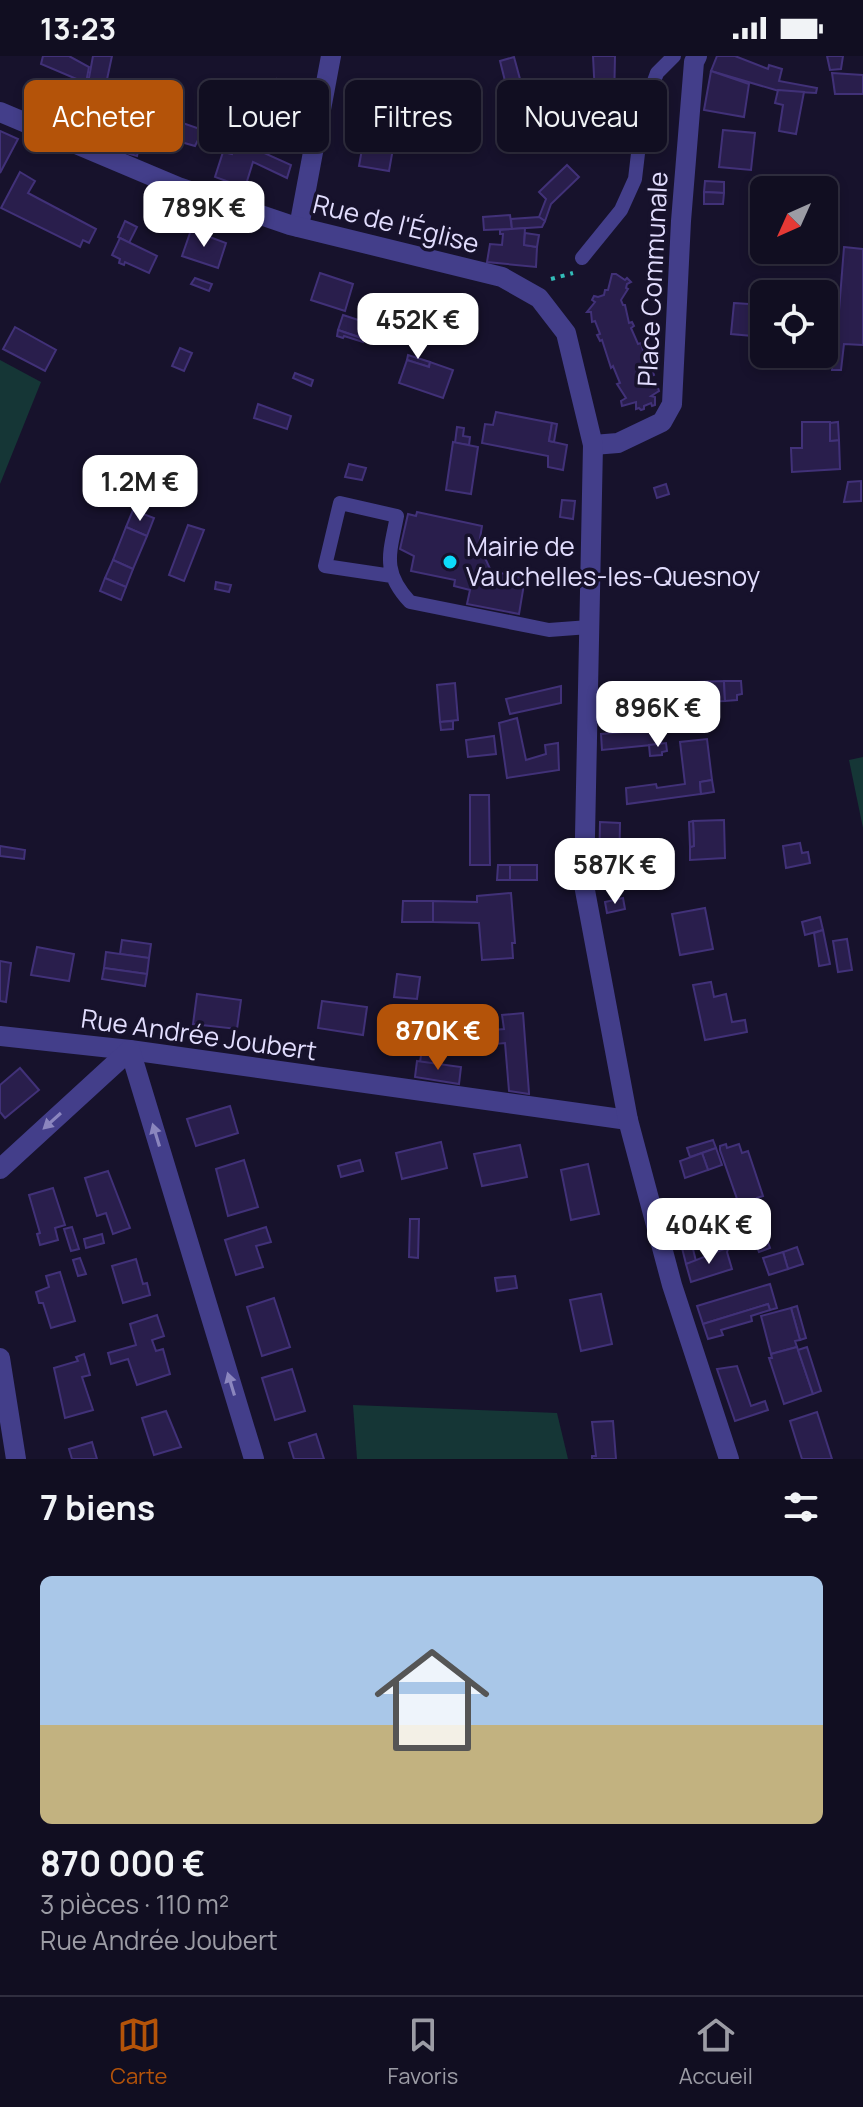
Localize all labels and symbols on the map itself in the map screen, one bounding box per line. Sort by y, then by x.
street label: Place Communale [628,171,676,387]
north arrow [750,176,838,264]
pin: 789K € [139,181,269,249]
street label: Rue de l'Église [309,185,483,261]
pin: 452K € [353,293,483,361]
pin: 1.2M € [75,455,205,523]
place label: Mairie de Vauchelles-les-Quesnoy [466,528,761,594]
marker: Mairie de Vauchelles-les-Quesnoy [441,553,459,571]
pin: 896K € [593,681,723,749]
pin: 587K € [550,838,680,906]
street label: Rue Andrée Joubert [79,1000,319,1068]
pin: 870K € [373,1004,503,1072]
one-way arrow [43,1112,62,1130]
one-way arrow [149,1123,162,1147]
pin: 404K € [644,1198,774,1266]
one-way arrow [224,1372,237,1396]

